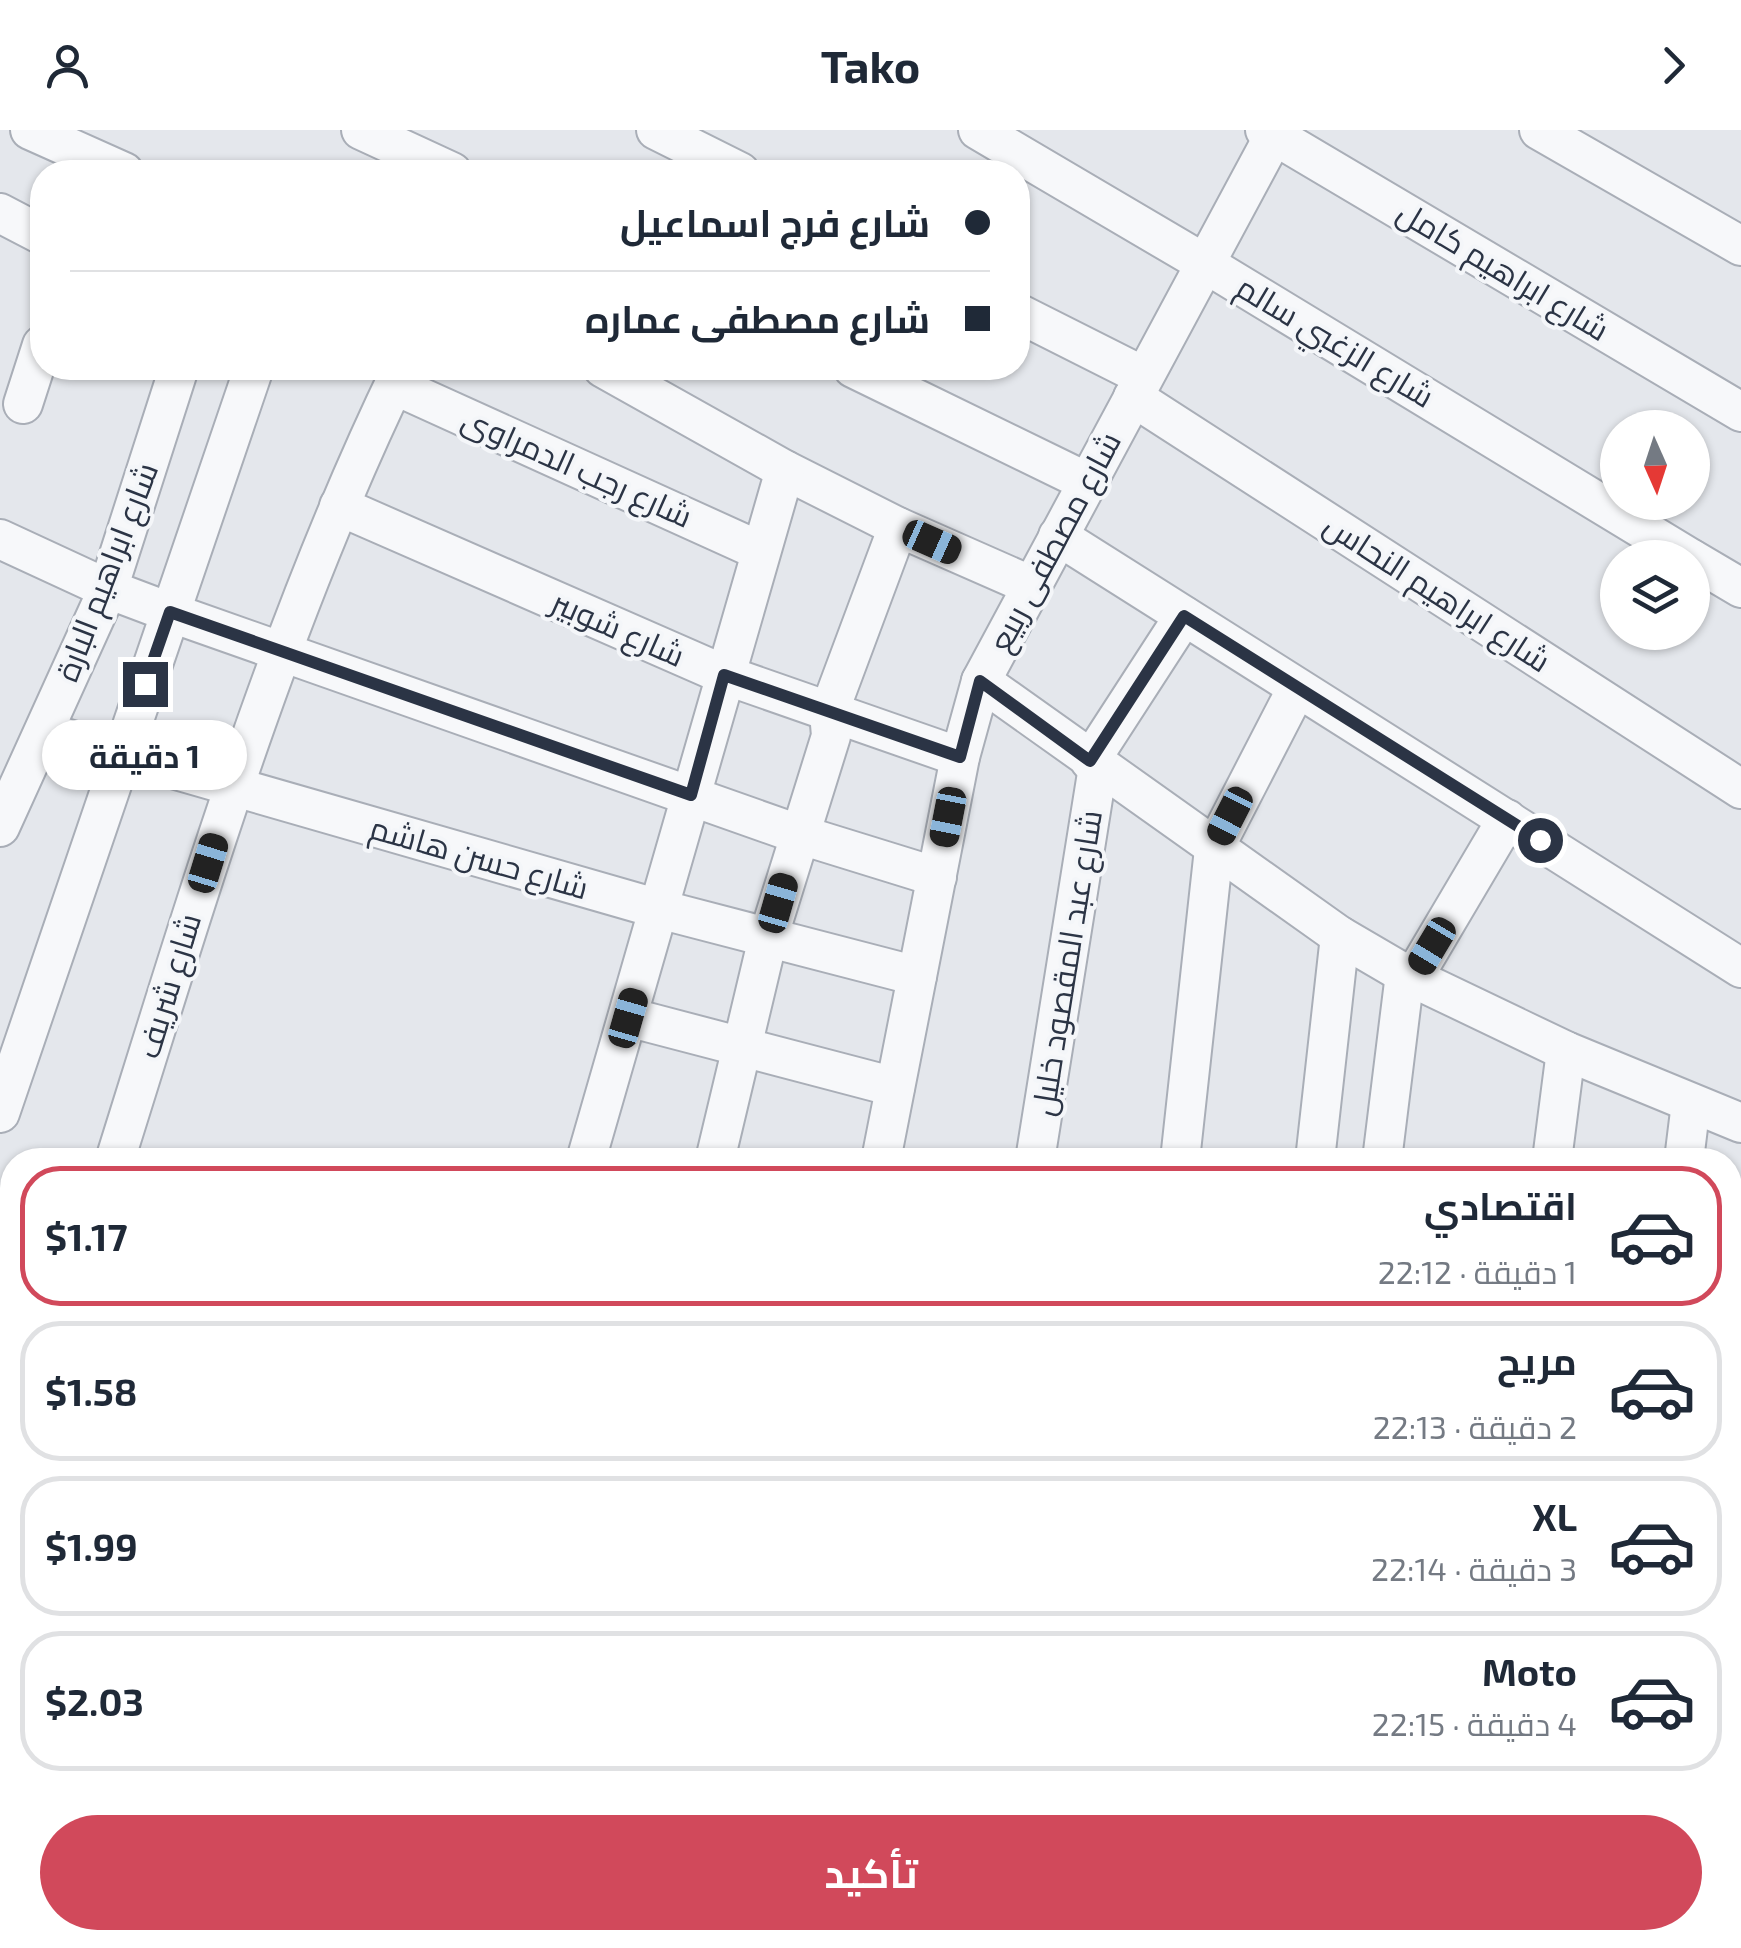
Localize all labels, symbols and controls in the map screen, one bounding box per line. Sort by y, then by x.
icon: person [40,38,95,93]
text: Tako [821,38,920,92]
icon: forward [1646,38,1701,93]
street label: شارع ابراهيم كامل [1389,191,1617,352]
text: شارع فرج اسماعيل [620,199,930,245]
street label: شارع الزغبي سالم [1226,266,1442,421]
text: شارع مصطفى عماره [585,295,930,341]
street label: شارع رجب الدمراوى [455,398,699,539]
north arrow [1600,410,1710,520]
map controls [1600,410,1710,650]
street label: شارع مصطفى ربيع [979,425,1132,660]
street label: شارع ابراهيم البارة [46,457,169,688]
street label: شارع ابراهيم النحاس [1315,504,1558,683]
car [898,516,966,568]
button: layers [1600,540,1710,650]
street label: شارع شوبير [543,580,691,678]
route end [123,662,168,707]
callout: 1 دقيقة [42,719,248,789]
text: 1 دقيقة [89,736,200,774]
car [1203,782,1257,850]
car [928,785,968,849]
street label: شارع حسن هاشم [364,807,593,910]
street label: شارع عبد المقصود خليل [1022,807,1113,1119]
route start [1518,818,1563,863]
car [185,830,231,896]
car [755,870,801,936]
street label: شارع شريف [127,908,212,1064]
car [1404,913,1460,979]
car [605,985,651,1051]
text: اقتصادي [1424,1182,1577,1228]
icon: car [1607,1191,1697,1281]
text: $1.17 [45,1213,128,1259]
text: 1 دقيقة · 22:12 [1378,1252,1577,1290]
text: مريح [1497,1337,1577,1383]
icon: car [1607,1346,1697,1436]
text: $1.58 [45,1368,137,1414]
text: 2 دقيقة · 22:13 [1373,1407,1577,1445]
text: XL [1532,1493,1577,1539]
icon: car [1607,1501,1697,1591]
text: $1.99 [45,1523,138,1569]
text: 3 دقيقة · 22:14 [1371,1549,1577,1587]
text: Moto [1482,1648,1577,1694]
icon: car [1607,1656,1697,1746]
text: $2.03 [45,1678,144,1724]
text: 4 دقيقة · 22:15 [1372,1704,1577,1742]
button: تأكيد [40,1815,1702,1930]

